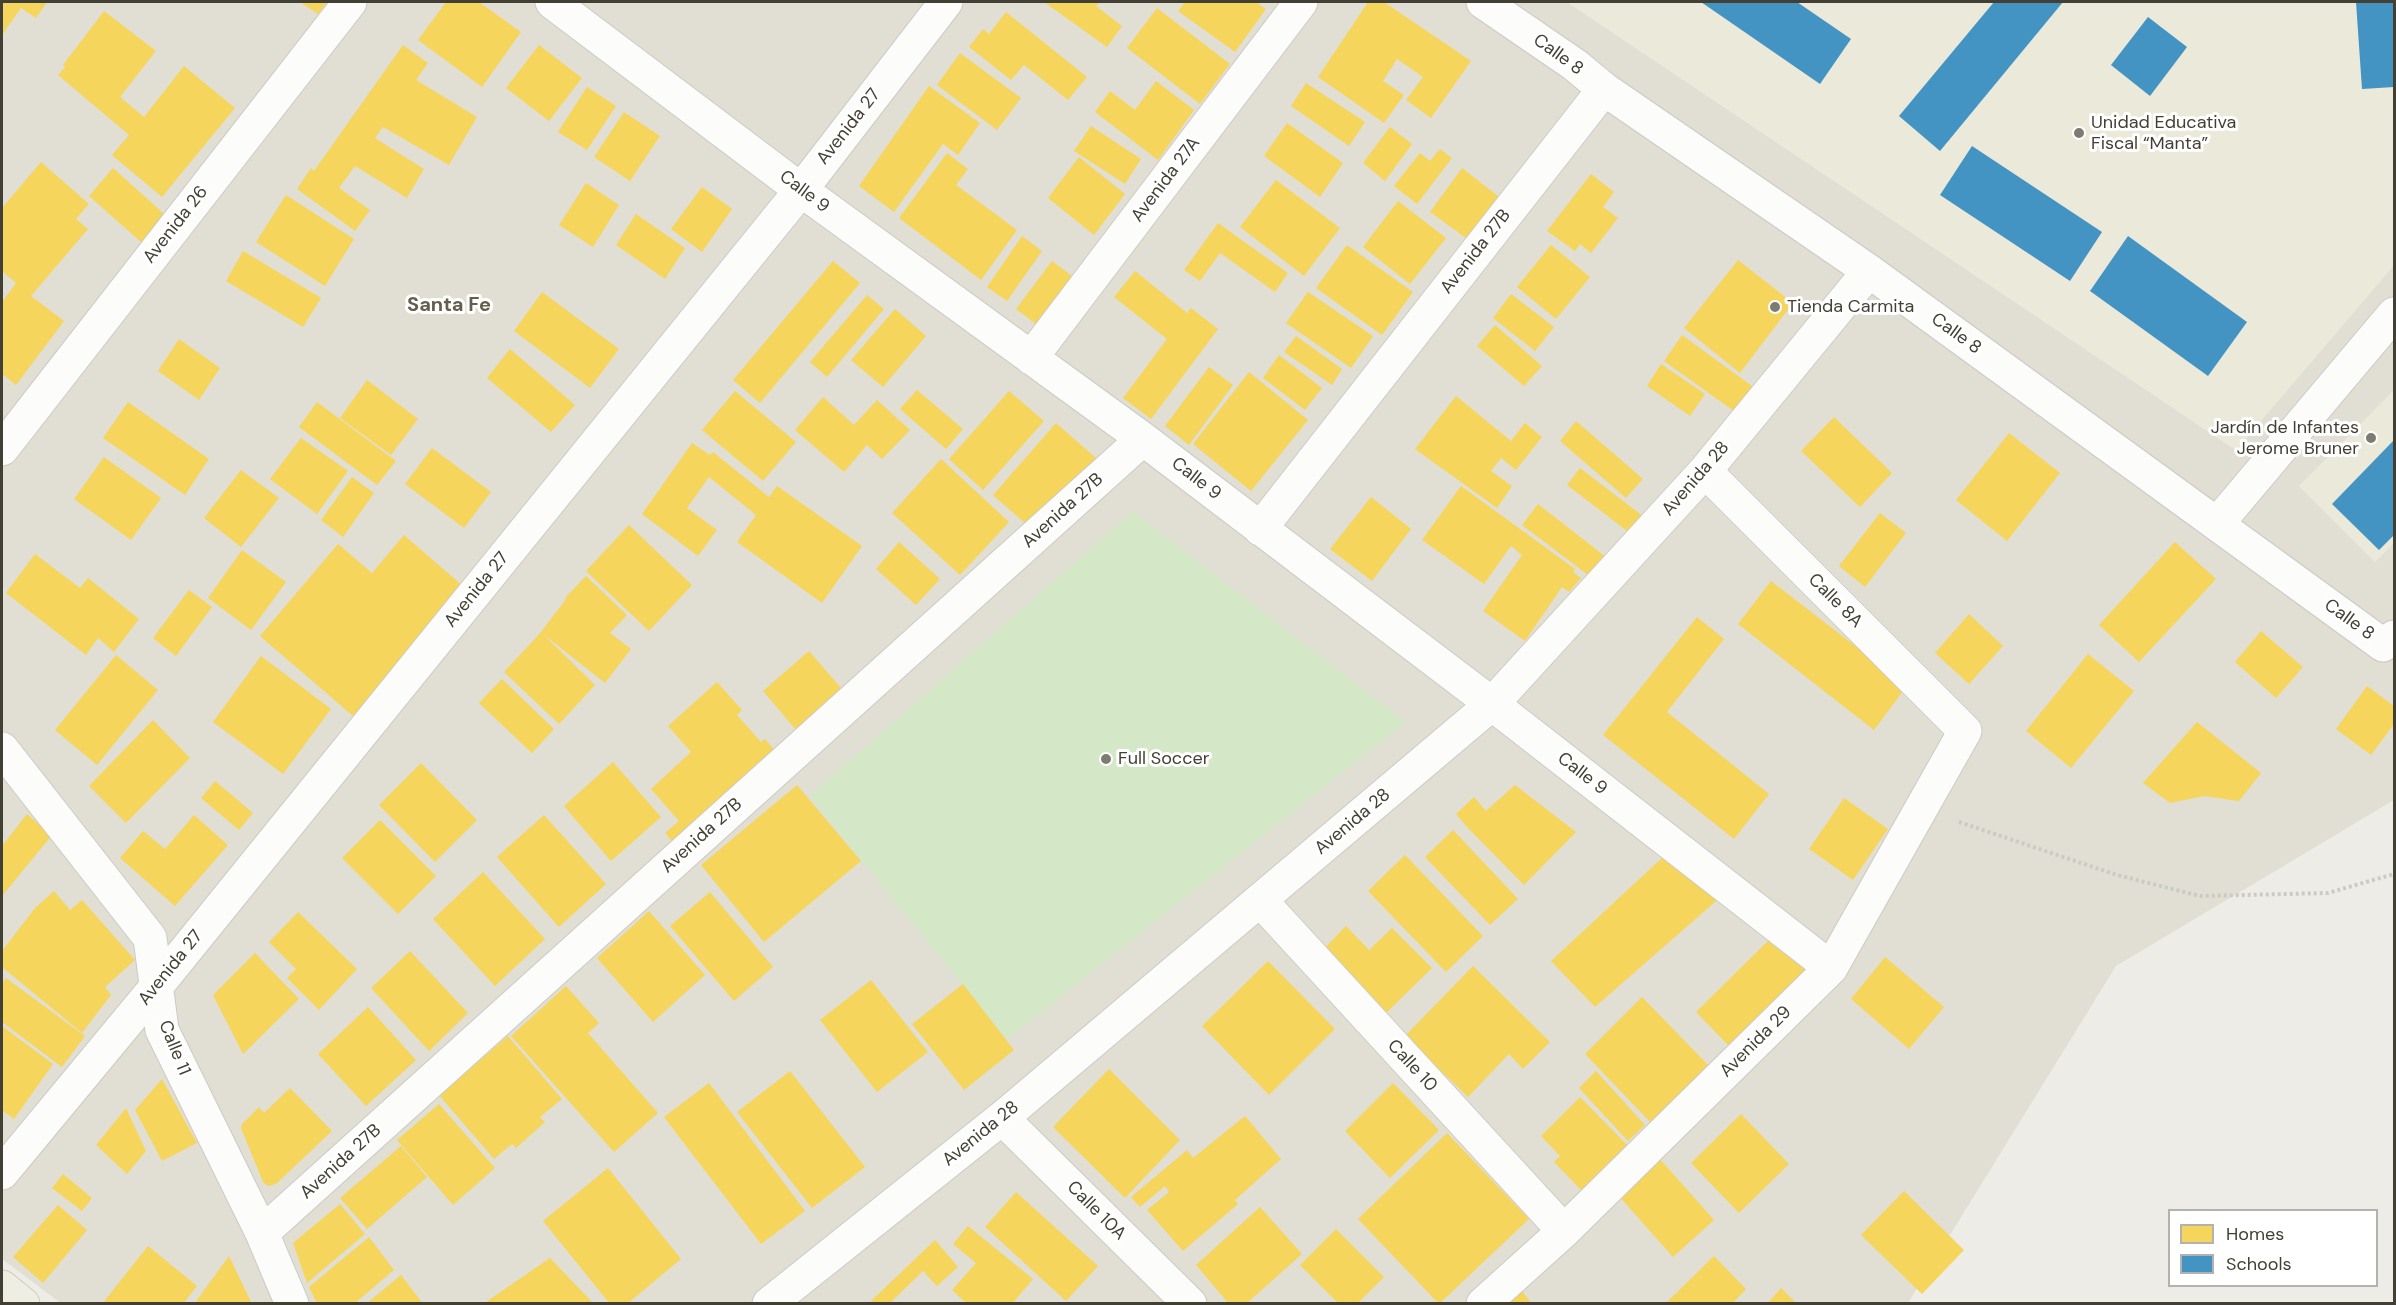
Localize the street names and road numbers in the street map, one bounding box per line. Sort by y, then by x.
street label: Calle 8 [1529,30,1587,80]
street label: Avenida 27 [813,85,885,169]
street label: Avenida 27A [1127,133,1205,227]
street label: Calle 9 [775,166,833,218]
street label: Avenida 26 [139,182,213,268]
street label: Avenida 27B [1436,205,1516,299]
street label: Calle 8 [1927,309,1985,359]
street label: Avenida 28 [1658,437,1734,521]
street label: Calle 9 [1167,453,1225,505]
street label: Avenida 27B [1018,469,1108,553]
street label: Avenida 27 [440,548,514,632]
street label: Calle 8A [1803,569,1867,633]
street label: Calle 8 [2320,595,2378,645]
street label: Calle 9 [1553,748,1611,800]
street label: Avenida 28 [1311,784,1395,860]
street label: Avenida 27B [657,794,747,878]
street label: Avenida 27 [134,926,208,1010]
street label: Avenida 29 [1716,1002,1796,1082]
street label: Calle 11 [153,1018,195,1078]
street label: Calle 10 [1382,1035,1442,1097]
street label: Avenida 28 [939,1097,1023,1171]
street label: Avenida 27B [296,1120,386,1204]
street label: Calle 10A [1062,1177,1130,1245]

